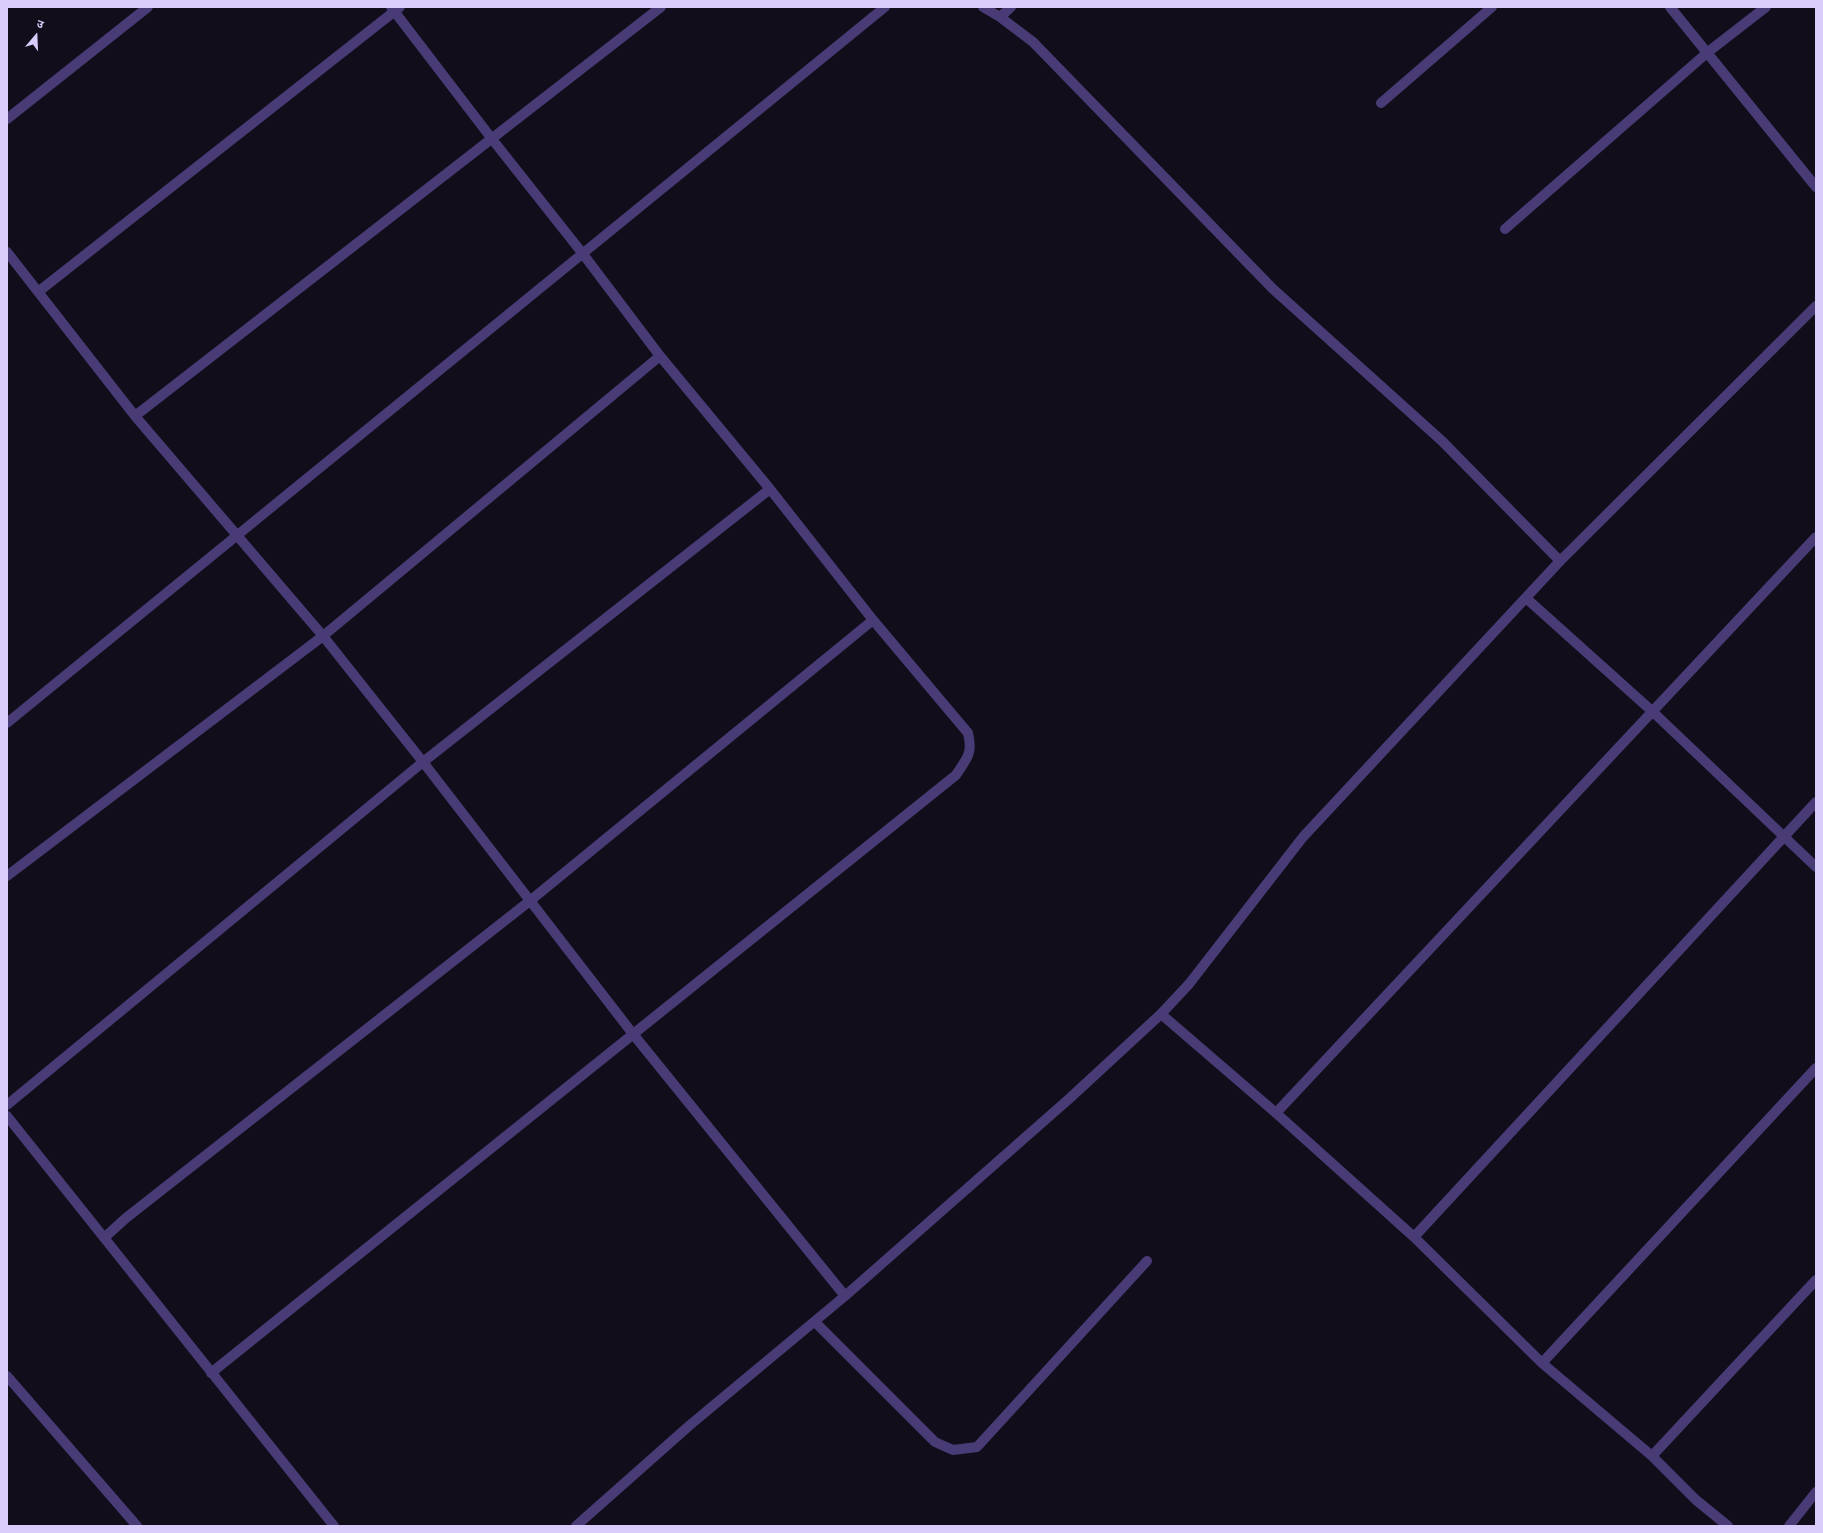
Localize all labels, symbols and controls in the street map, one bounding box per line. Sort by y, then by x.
north arrow [16,16,56,56]
text: उ [35,17,45,31]

